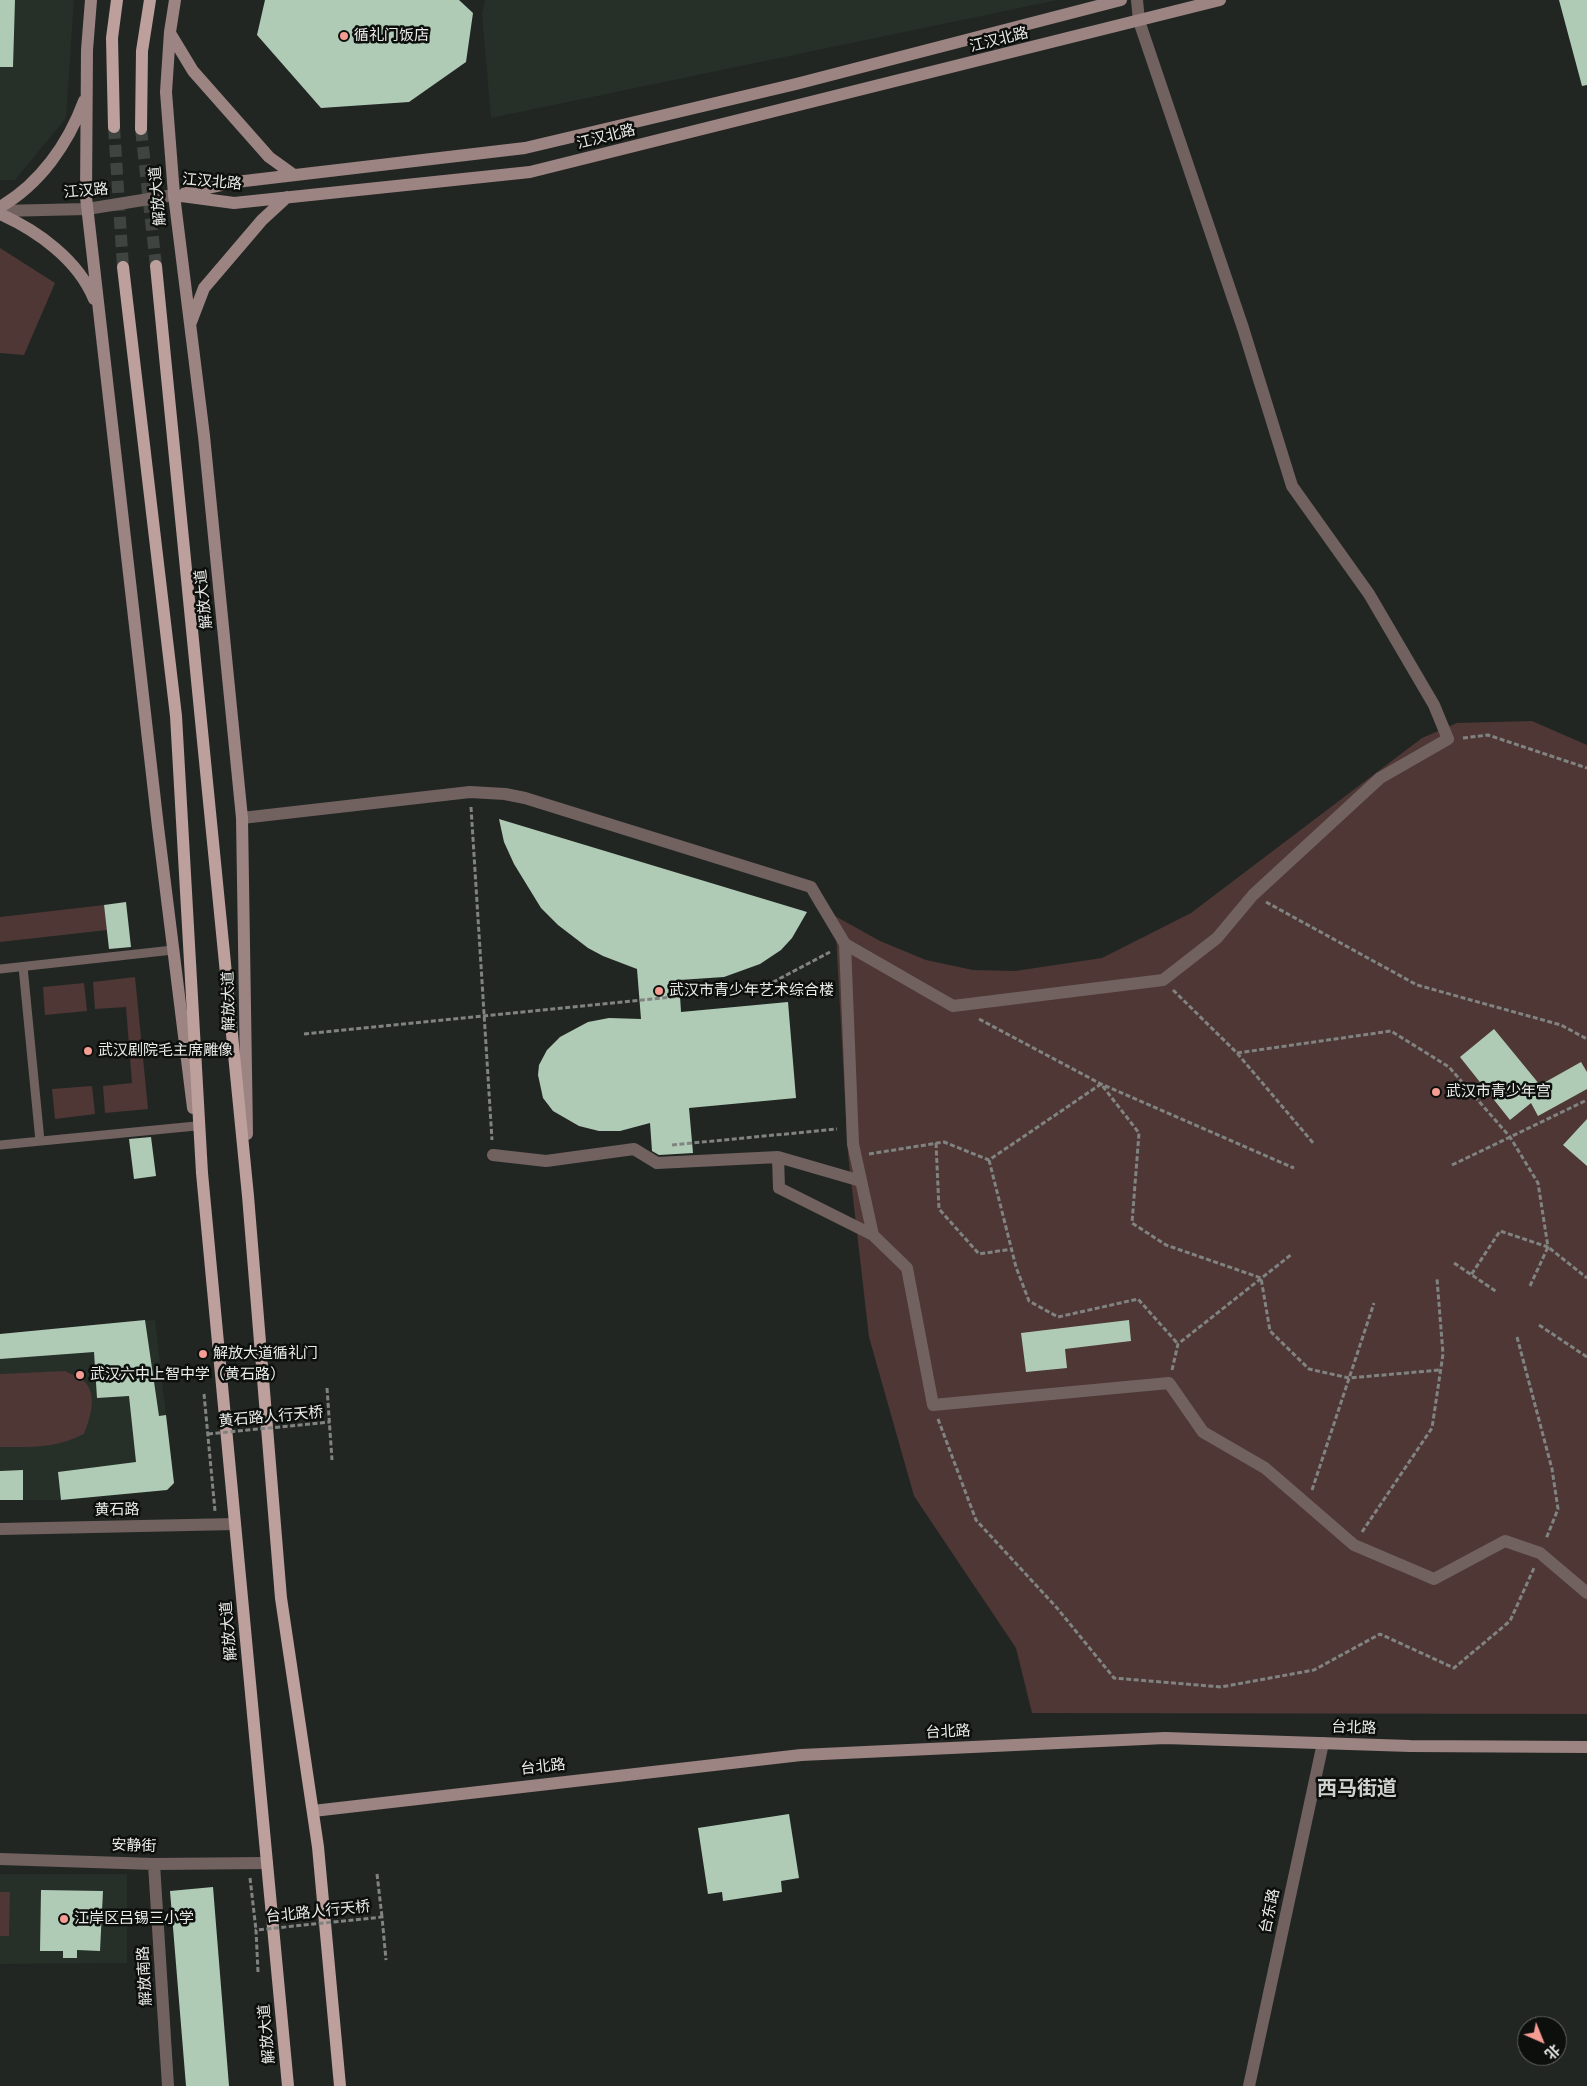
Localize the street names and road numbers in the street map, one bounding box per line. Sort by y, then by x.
street label: 江汉北路 [968,24,1030,56]
street label: 江汉北路 [575,121,637,153]
street label: 解放大道 [146,165,170,227]
street label: 江汉北路 [181,170,243,194]
street label: 江汉路 [63,180,109,202]
street label: 解放大道 [192,568,216,630]
street label: 解放大道 [219,971,239,1031]
street label: 黄石路人行天桥 [218,1403,324,1431]
street label: 黄石路 [94,1501,140,1519]
street label: 解放大道 [217,1600,241,1662]
street label: 台北路 [1331,1718,1377,1738]
street label: 台北路 [925,1722,971,1742]
street label: 台北路 [520,1756,566,1778]
street label: 安静街 [111,1836,157,1856]
street label: 台东路 [1257,1887,1283,1935]
street label: 台北路人行天桥 [265,1898,371,1926]
street label: 解放南路 [134,1946,156,2006]
street label: 解放大道 [255,2003,279,2065]

